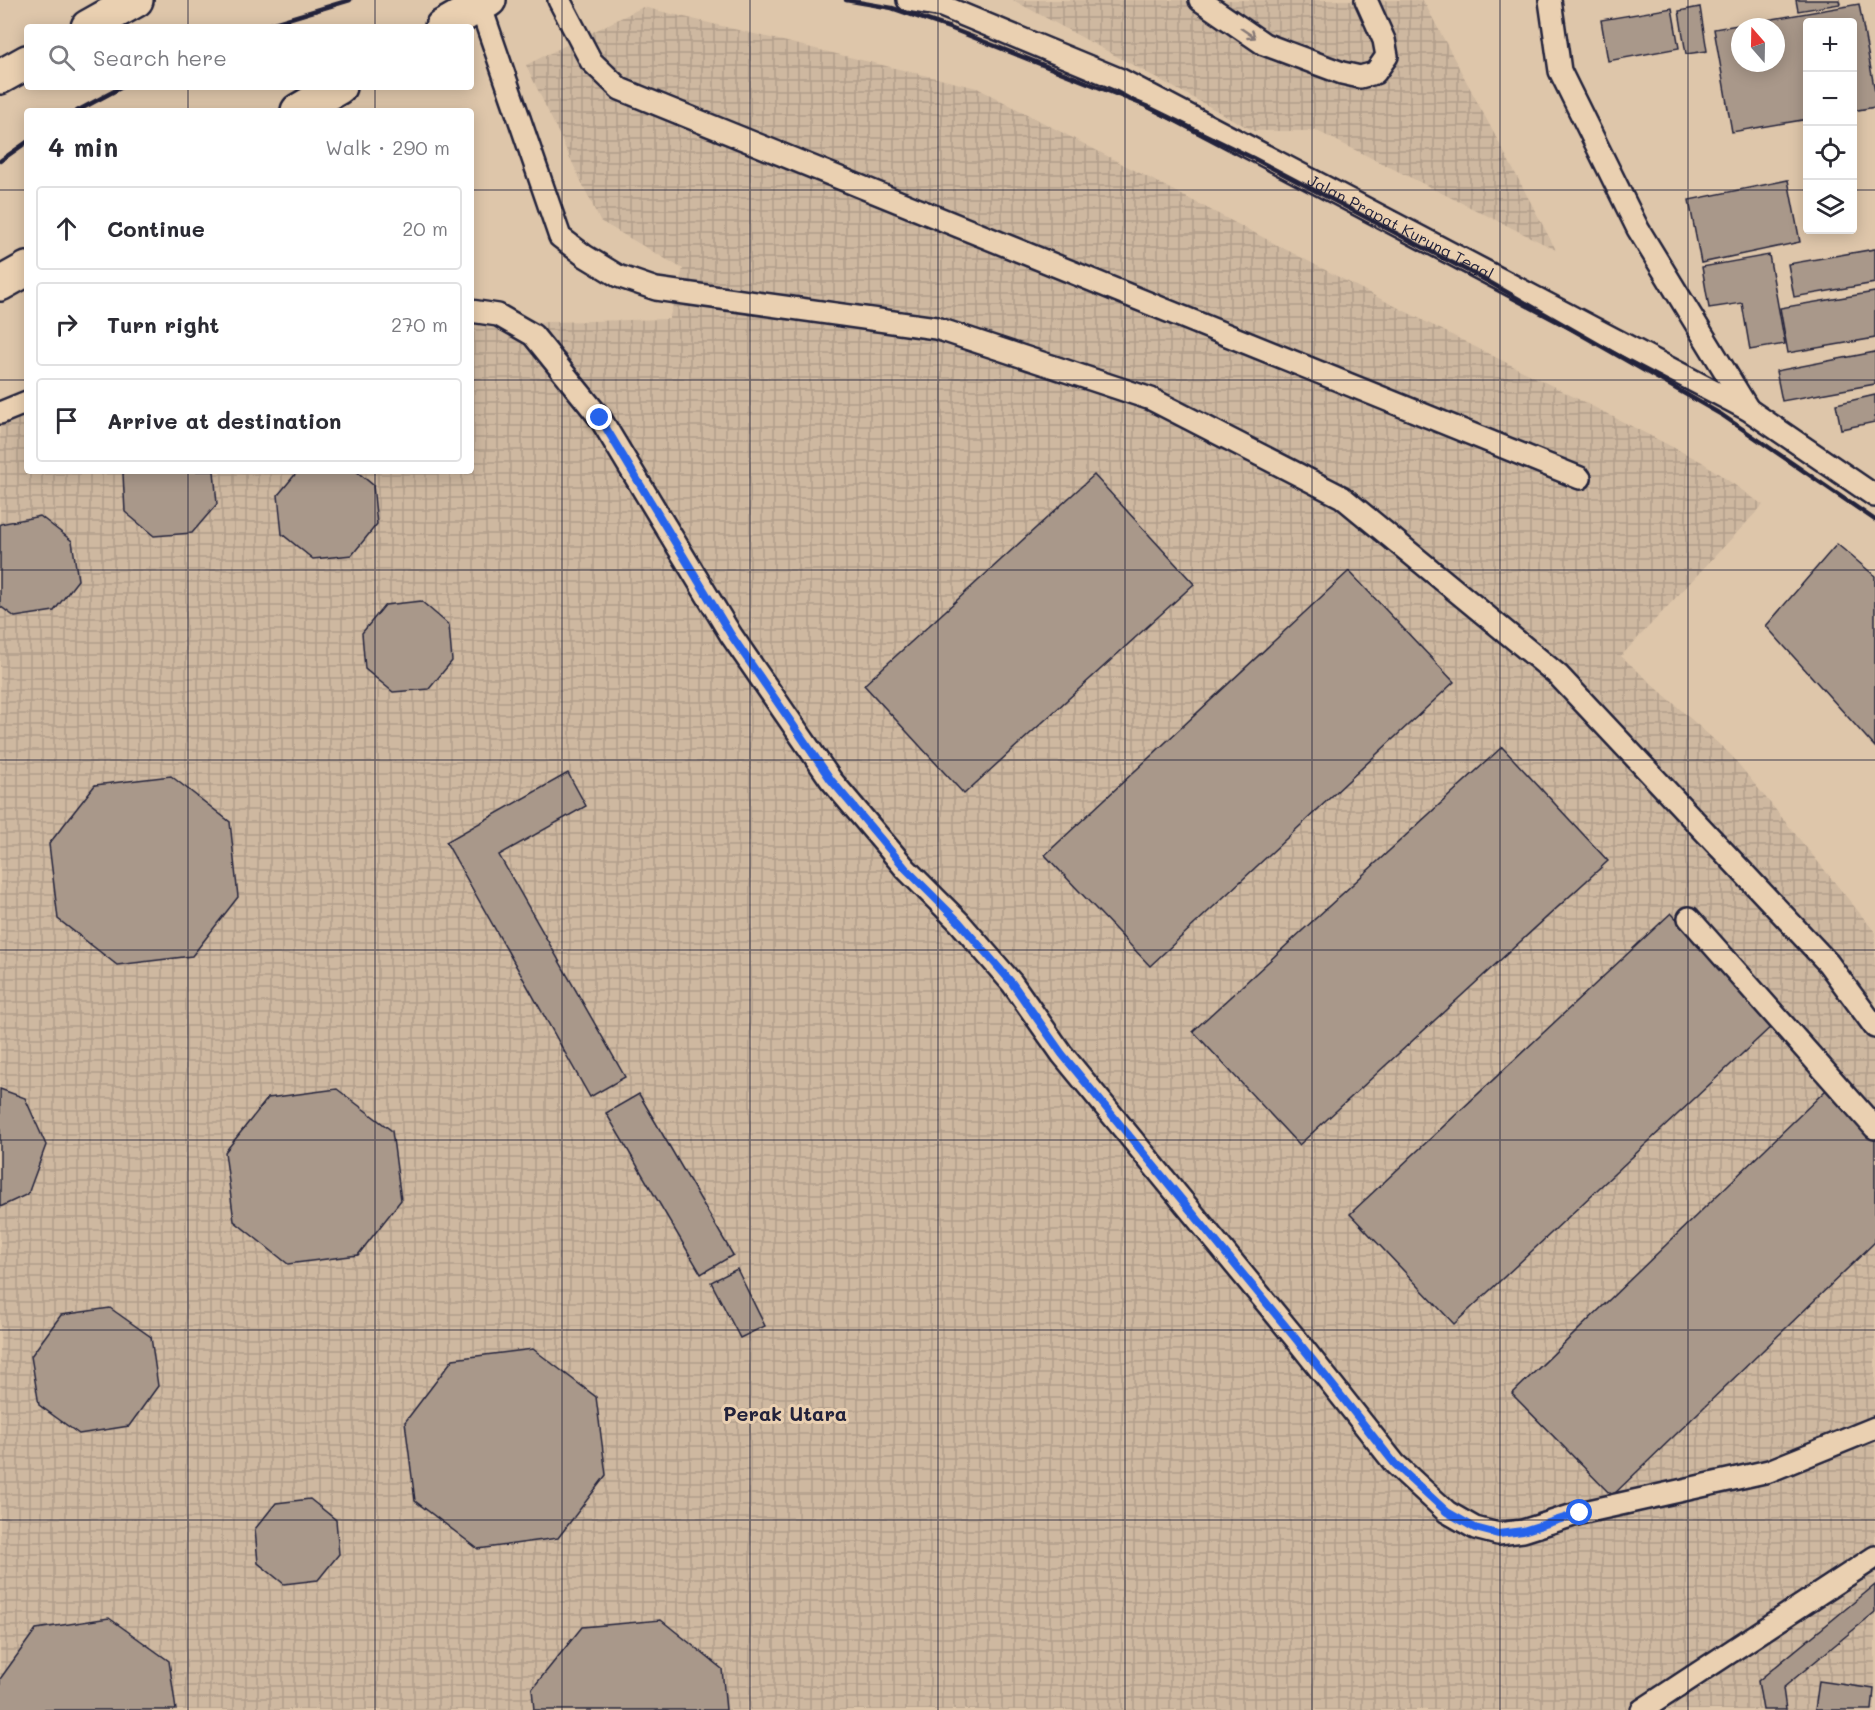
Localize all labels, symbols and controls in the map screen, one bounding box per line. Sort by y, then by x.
north arrow [1731,18,1785,72]
map controls [1803,18,1857,234]
button: + [1803,18,1857,72]
search box [24,24,474,90]
one-way arrow [1239,27,1256,39]
icon: search [45,41,78,74]
text: Search here [93,43,227,72]
button: − [1803,72,1857,126]
button: locate [1803,126,1857,180]
text: 4 min [48,130,118,164]
text: Walk · 290 m [325,134,450,160]
street label: Jalan Prapat Kurung Tegal [1304,169,1497,284]
button: layers [1803,180,1857,234]
icon: ahead [50,212,83,245]
text: Continue [107,214,205,243]
text: 20 m [402,215,448,241]
icon: right [50,308,83,341]
text: Turn right [107,310,219,339]
text: 270 m [391,311,448,337]
icon: arrive [50,404,83,437]
route end [586,404,612,430]
text: Arrive at destination [107,406,342,435]
district label: Perak Utara [723,1400,847,1426]
route start [1566,1499,1592,1525]

